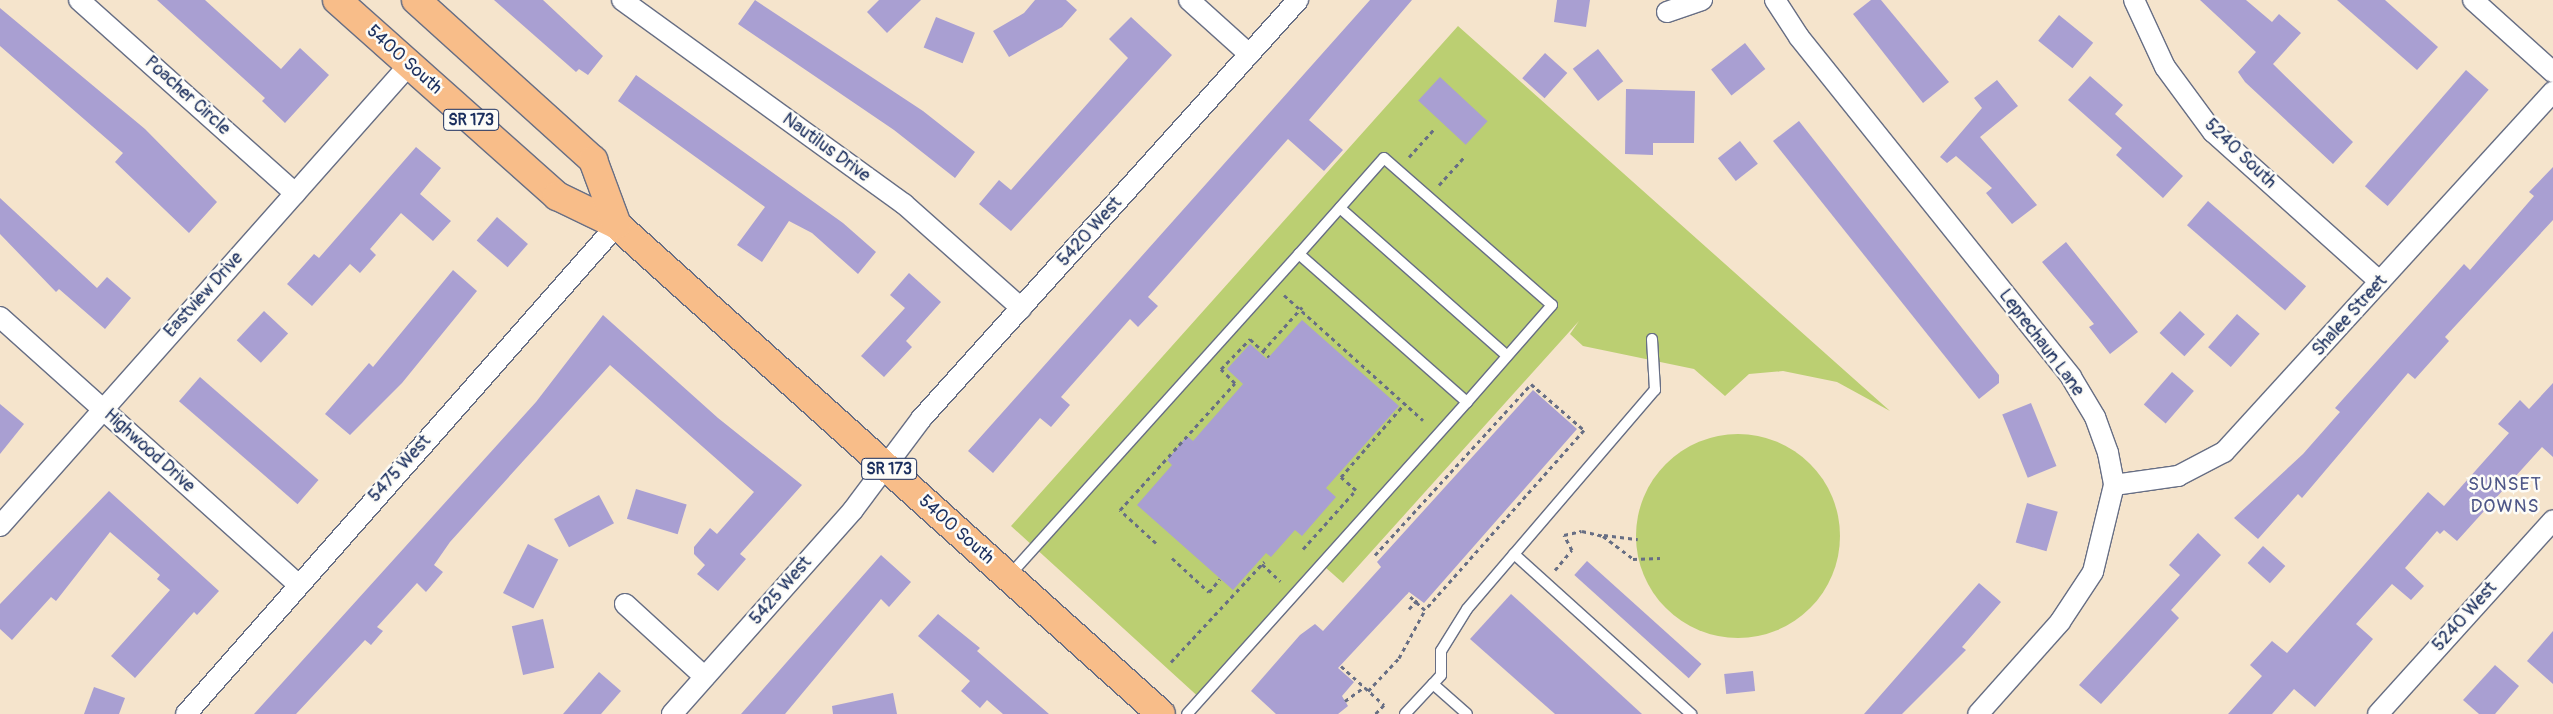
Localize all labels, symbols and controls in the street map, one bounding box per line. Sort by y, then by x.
street label: 5400 South [362,21,446,99]
street label: Poacher Circle [140,52,234,140]
road number: SR 173 [442,106,500,134]
street label: Nautilus Drive [778,109,874,187]
street label: 5240 South [2200,114,2280,194]
street label: 5420 West [1053,193,1127,271]
street label: Eastview Drive [160,248,248,342]
street label: Shalee Street [2308,271,2392,361]
street label: Leprechaun Lane [1994,285,2088,401]
street label: Highwood Drive [99,405,199,497]
street label: 5475 West [364,431,436,507]
road number: SR 173 [860,456,918,482]
district label: SUNSET DOWNS [2467,474,2543,518]
street label: 5400 South [914,491,998,569]
street label: 5425 West [745,552,817,630]
street label: 5240 West [2428,578,2502,656]

